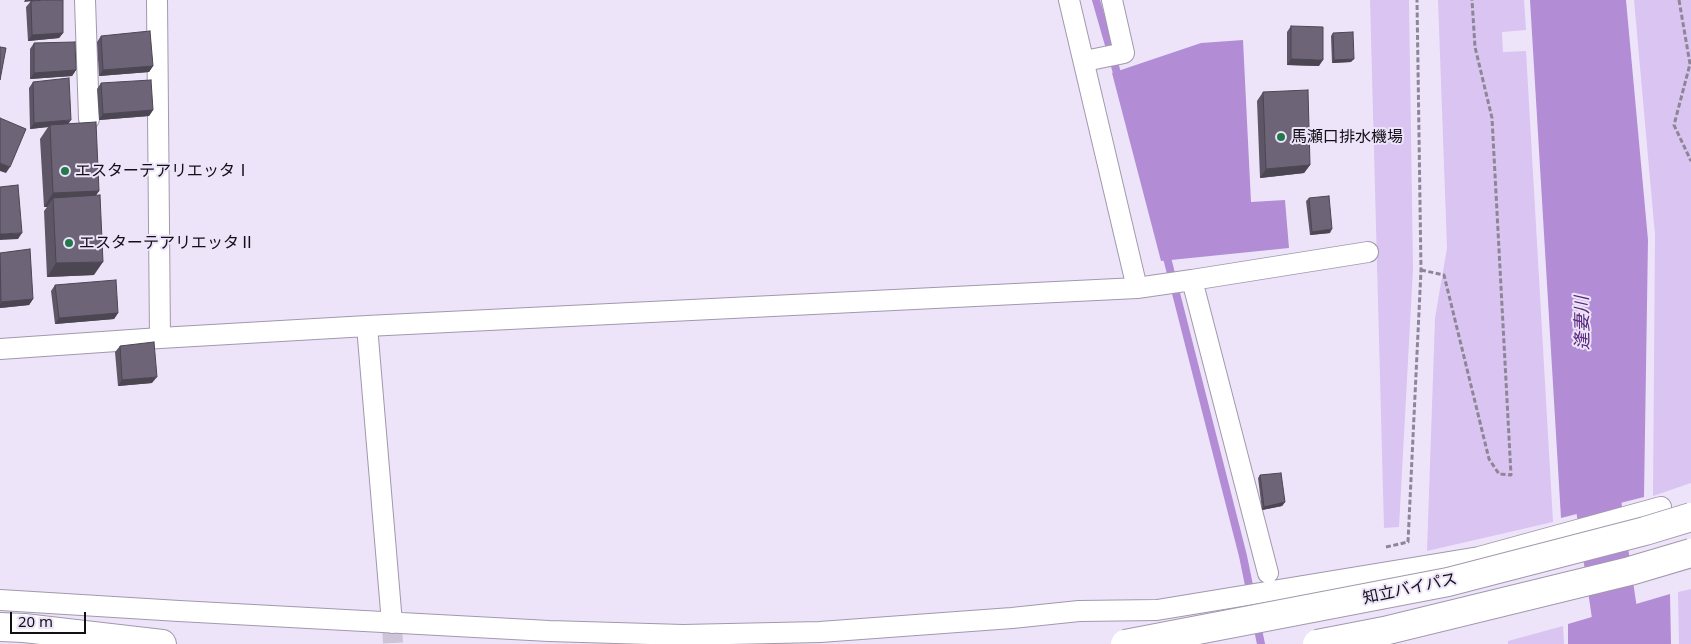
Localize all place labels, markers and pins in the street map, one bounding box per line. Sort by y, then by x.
place label: 馬瀬口排水機場 [1291,127,1403,147]
marker: 馬瀬口排水機場 [1275,131,1287,143]
place label: エスターテアリエッタⅠ [75,161,251,181]
marker: エスターテアリエッタⅠ [59,165,71,177]
place label: エスターテアリエッタⅡ [79,233,255,253]
marker: エスターテアリエッタⅡ [63,237,75,249]

